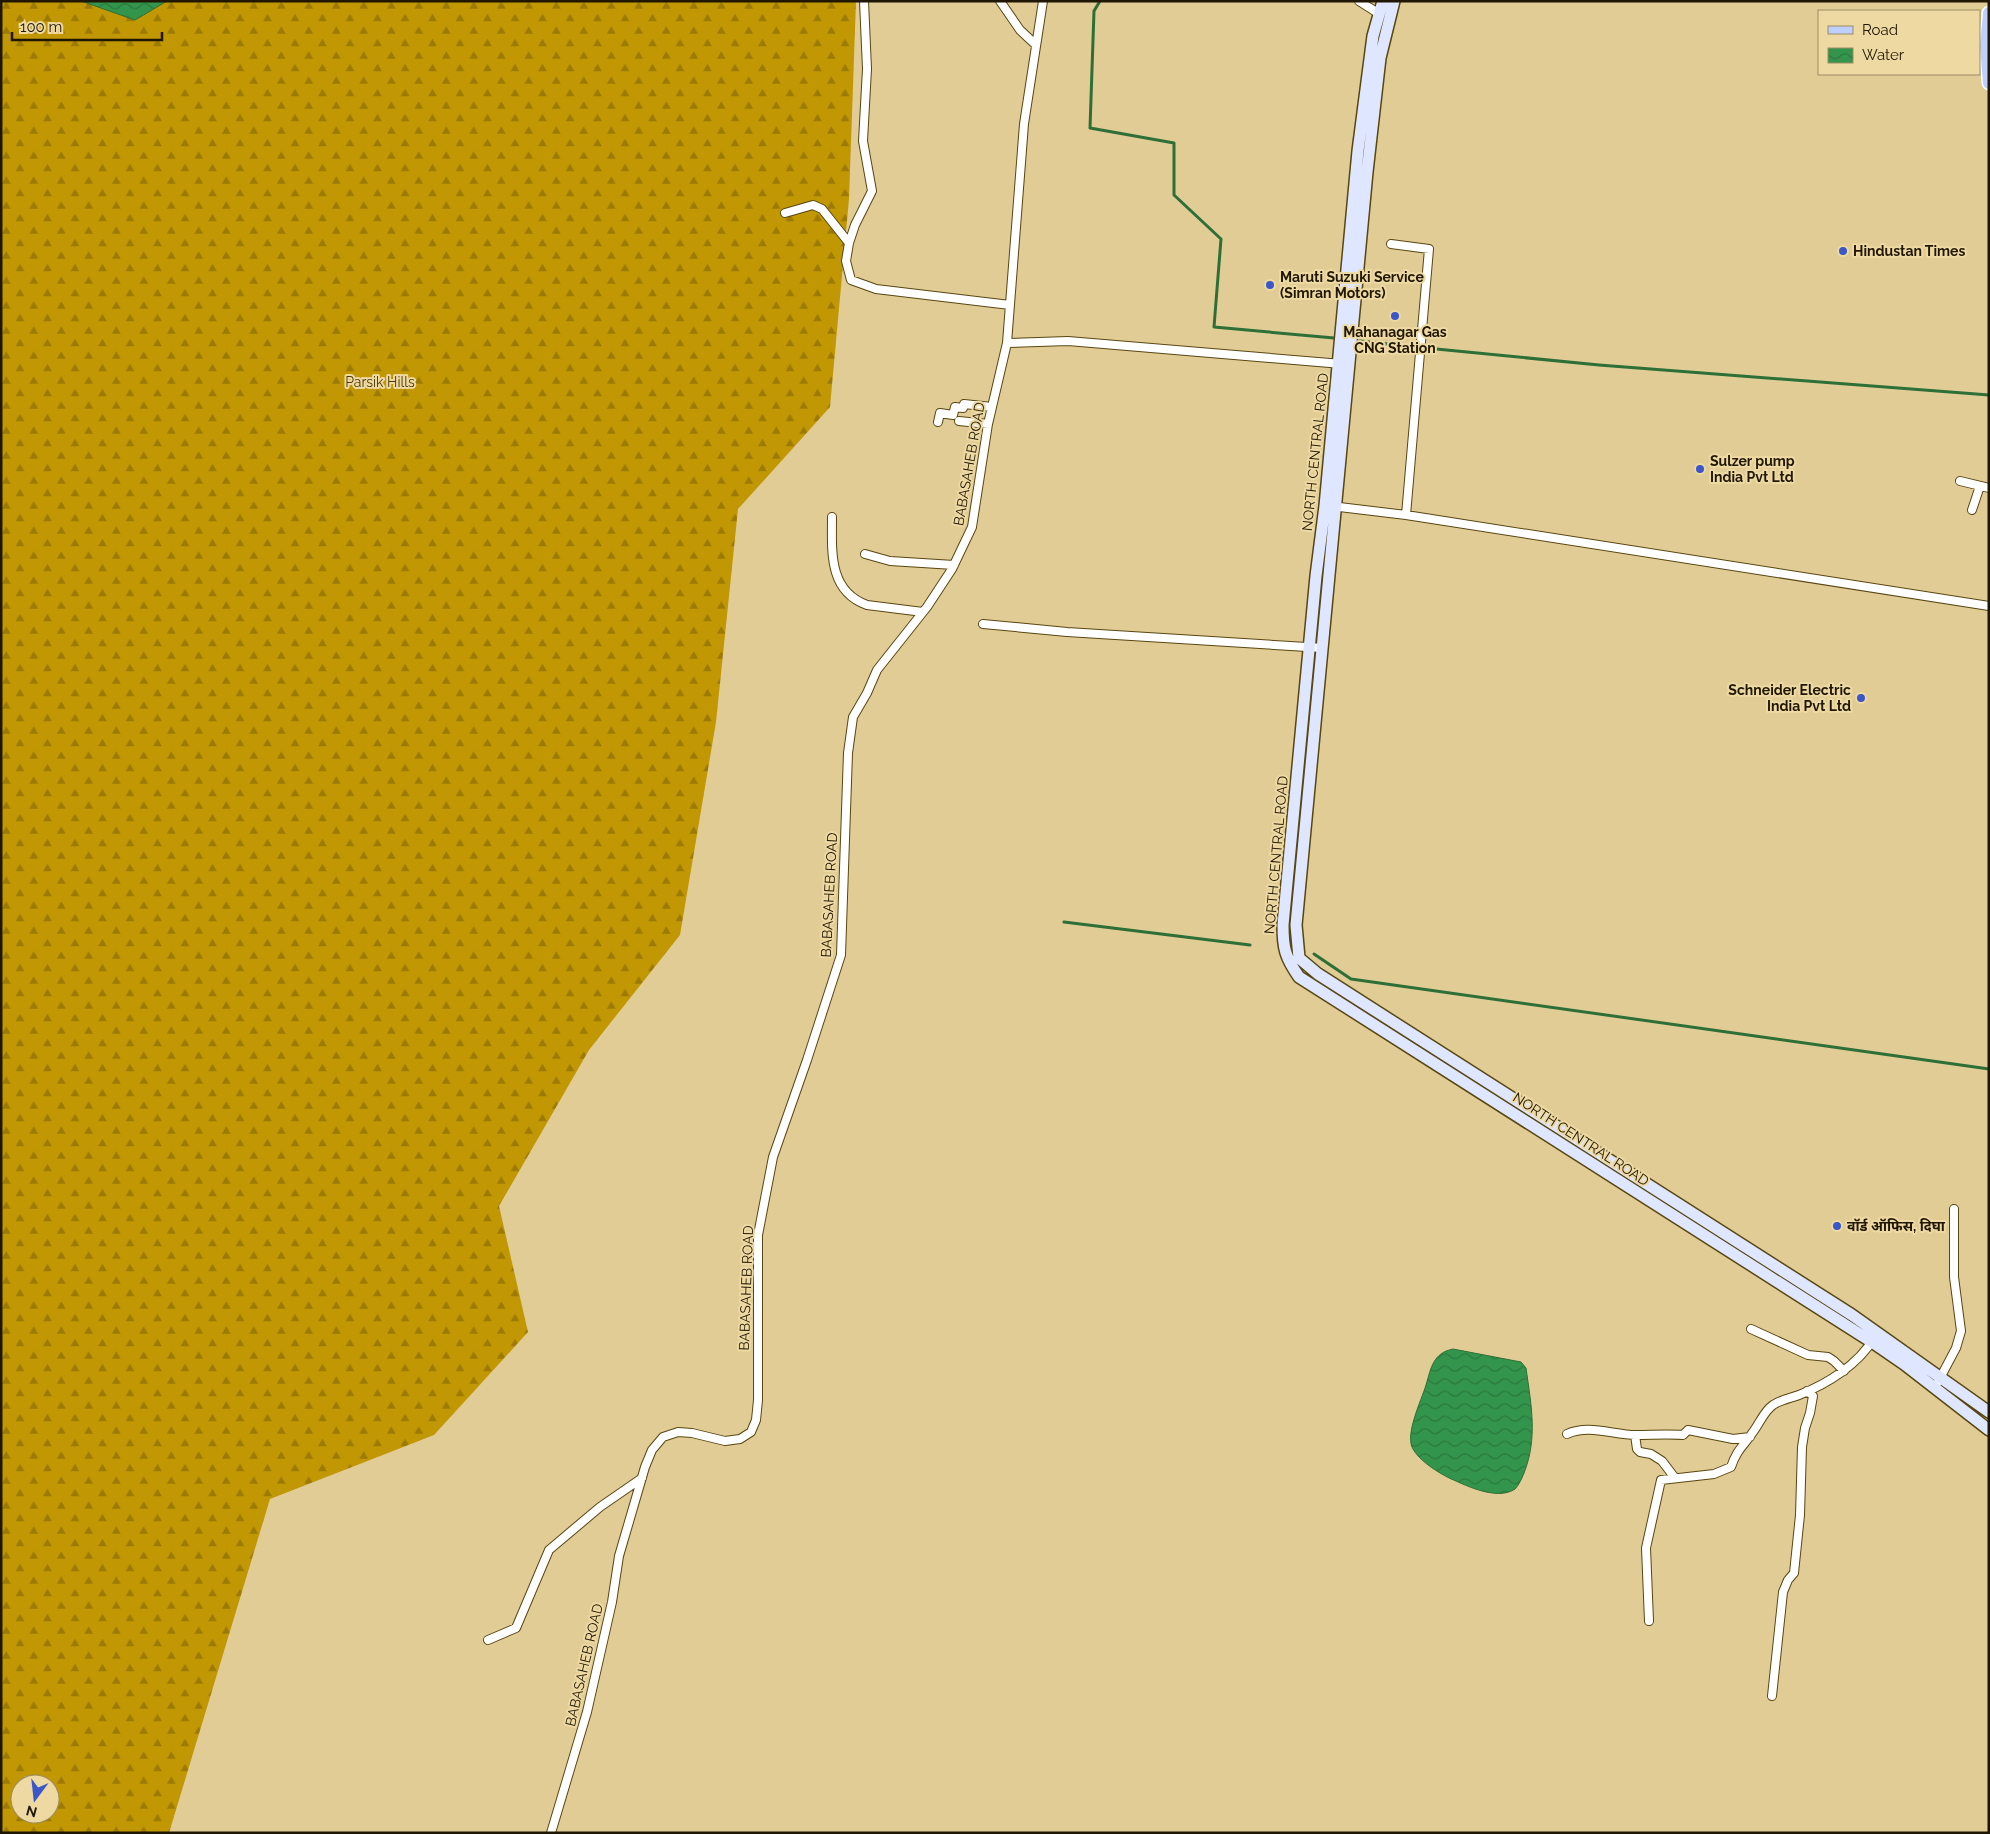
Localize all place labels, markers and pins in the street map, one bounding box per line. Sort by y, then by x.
place label: Hindustan Times [1853,243,1965,259]
marker: Hindustan Times [1837,245,1849,257]
place label: Maruti Suzuki Service (Simran Motors) [1280,269,1424,301]
marker: Maruti Suzuki Service (Simran Motors) [1264,279,1276,291]
marker: Mahanagar Gas CNG Station [1389,310,1401,322]
place label: Mahanagar Gas CNG Station [1343,324,1447,356]
place label: Sulzer pump India Pvt Ltd [1710,453,1795,485]
marker: Sulzer pump India Pvt Ltd [1694,463,1706,475]
place label: Schneider Electric India Pvt Ltd [1728,682,1851,714]
marker: Schneider Electric India Pvt Ltd [1855,692,1867,704]
place label: वॉर्ड ऑफिस, दिघा [1847,1218,1946,1234]
marker: वॉर्ड ऑफिस, दिघा [1831,1220,1843,1232]

